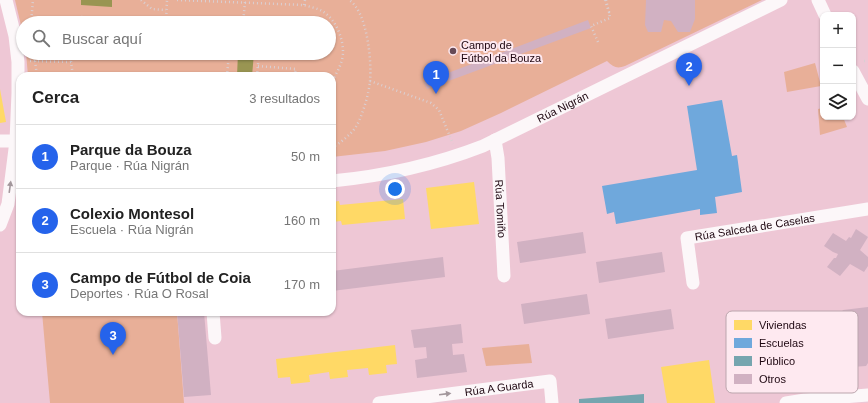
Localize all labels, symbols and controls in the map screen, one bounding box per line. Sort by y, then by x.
map controls [820,12,856,120]
button: + [820,12,856,48]
search box [16,16,336,60]
icon: search [30,27,52,49]
text: Buscar aquí [62,30,142,47]
place label: Campo de Fútbol da Bouza [461,39,542,64]
marker: Campo de Fútbol da Bouza [448,46,458,56]
button: − [820,48,856,84]
pin: 2 [676,53,702,86]
pin: 1 [423,61,449,94]
button: layers [820,84,856,120]
text: Cerca [32,88,79,107]
street label: Rúa Nigrán [535,89,590,125]
text: 3 resultados [249,91,320,106]
text: Parque da Bouza [70,141,192,158]
text: 1 [41,149,49,164]
text: 50 m [291,149,320,164]
text: Parque · Rúa Nigrán [70,158,189,173]
your location [385,179,405,199]
street label: Rúa Tomiño [493,179,508,238]
one-way arrow [7,181,13,193]
text: Colexio Montesol [70,205,194,222]
street label: Rúa Salceda de Caselas [694,212,816,243]
text: 2 [41,213,49,228]
text: 160 m [284,213,320,228]
text: Escuela · Rúa Nigrán [70,222,194,237]
text: Campo de Fútbol de Coia [70,269,251,286]
text: 3 [41,277,49,292]
text: 170 m [284,277,320,292]
text: Deportes · Rúa O Rosal [70,286,209,301]
legend [726,311,858,393]
text: Viviendas [759,319,807,331]
pin: 3 [100,322,126,355]
text: Escuelas [759,337,804,349]
text: Público [759,355,795,367]
text: Otros [759,373,786,385]
street label: Rúa A Guarda [464,377,535,398]
one-way arrow [439,391,451,398]

